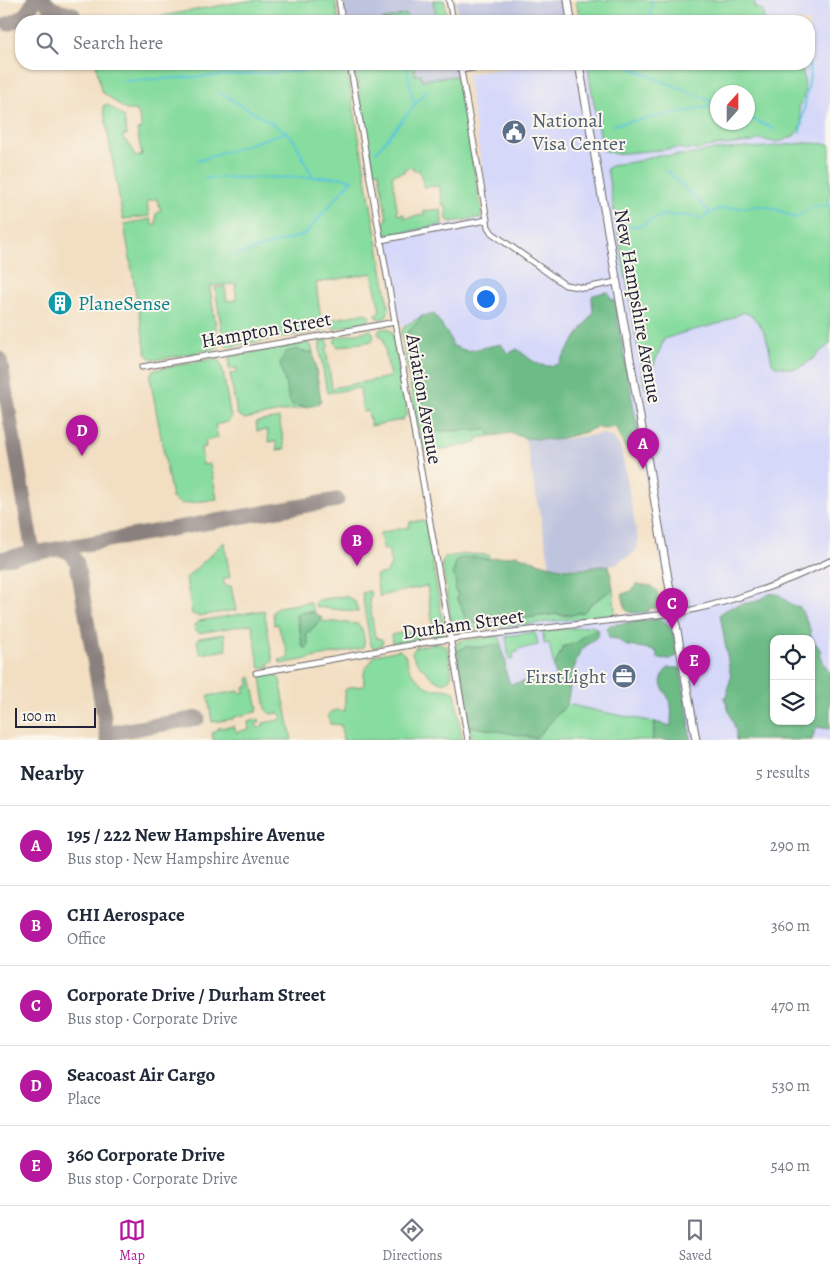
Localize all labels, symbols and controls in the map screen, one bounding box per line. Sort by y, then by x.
search box [15,15,815,70]
icon: search [33,29,61,57]
text: Search here [73,30,163,56]
north arrow [710,85,755,130]
place label: National Visa Center [531,107,626,157]
public building icon: National Visa Center [501,119,527,145]
street label: New Hampshire Avenue [608,207,668,405]
your location [473,286,499,312]
building icon: PlaneSense [47,290,73,316]
place label: PlaneSense [78,290,170,317]
street label: Hampton Street [199,305,334,355]
street label: Aviation Avenue [399,331,449,466]
pin: D [66,415,98,456]
pin: A [627,428,659,469]
pin: B [341,525,373,566]
pin: C [656,588,688,629]
street label: Durham Street [401,602,526,646]
map controls [770,635,815,725]
button: locate [770,635,815,680]
pin: E [678,645,710,686]
place label: FirstLight [525,663,606,690]
office icon: FirstLight [611,663,637,689]
button: layers [770,680,815,725]
scale bar [15,705,96,728]
text: 100 m [22,707,56,726]
text: Nearby [20,759,83,787]
text: 5 results [756,762,810,784]
text: 195 / 222 New Hampshire Avenue [67,822,325,848]
text: A [31,835,41,857]
text: 290 m [770,835,810,857]
text: Bus stop · New Hampshire Avenue [67,848,290,870]
text: CHI Aerospace [67,902,185,928]
text: B [31,915,41,937]
text: 360 m [771,915,810,937]
text: Office [67,928,106,950]
text: Corporate Drive / Durham Street [67,982,326,1008]
text: C [31,995,41,1017]
text: 470 m [771,995,810,1017]
text: Bus stop · Corporate Drive [67,1008,238,1030]
text: Seacoast Air Cargo [67,1062,215,1088]
text: D [30,1075,42,1097]
text: 530 m [771,1075,810,1097]
text: Place [67,1088,101,1110]
text: 360 Corporate Drive [67,1142,225,1168]
text: E [31,1155,41,1177]
text: 540 m [771,1155,810,1177]
text: Bus stop · Corporate Drive [67,1168,238,1190]
tab: Map [118,1216,146,1265]
tab: Directions [382,1216,442,1265]
tab: Saved [679,1216,712,1265]

